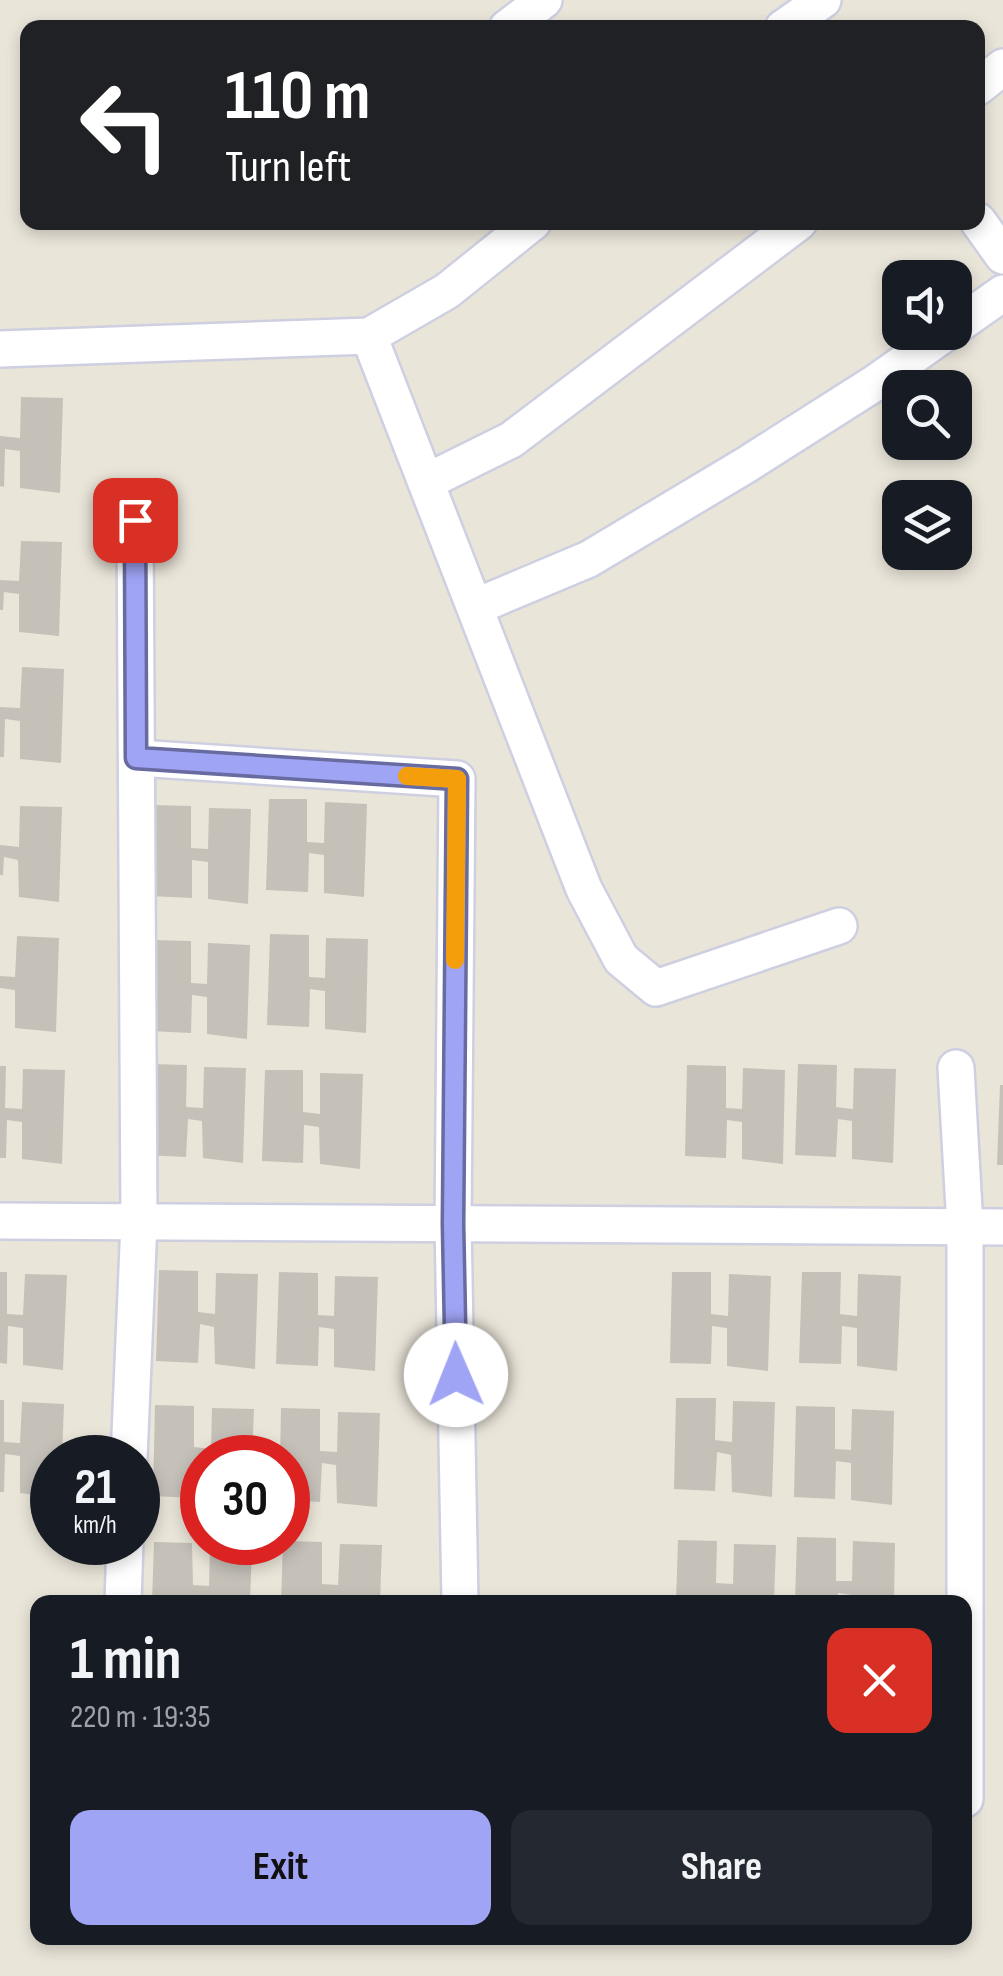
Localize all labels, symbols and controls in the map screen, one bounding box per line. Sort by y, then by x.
text: 110 m [225,55,371,139]
icon: left [60,60,190,190]
text: Turn left [225,140,351,195]
map controls [882,260,972,570]
button: sound [882,260,972,350]
button: search [882,370,972,460]
pin [93,478,178,563]
button: layers [882,480,972,570]
icon: arrive [108,493,163,548]
position arrow [404,1323,508,1427]
speed limit sign: 30 [180,1435,310,1565]
text: 21 [74,1458,116,1518]
text: km/h [73,1510,117,1541]
text: 1 min [70,1624,182,1696]
button: close [827,1628,932,1733]
text: 220 m · 19:35 [70,1698,211,1737]
button: Exit [70,1810,491,1925]
button: Share [511,1810,932,1925]

